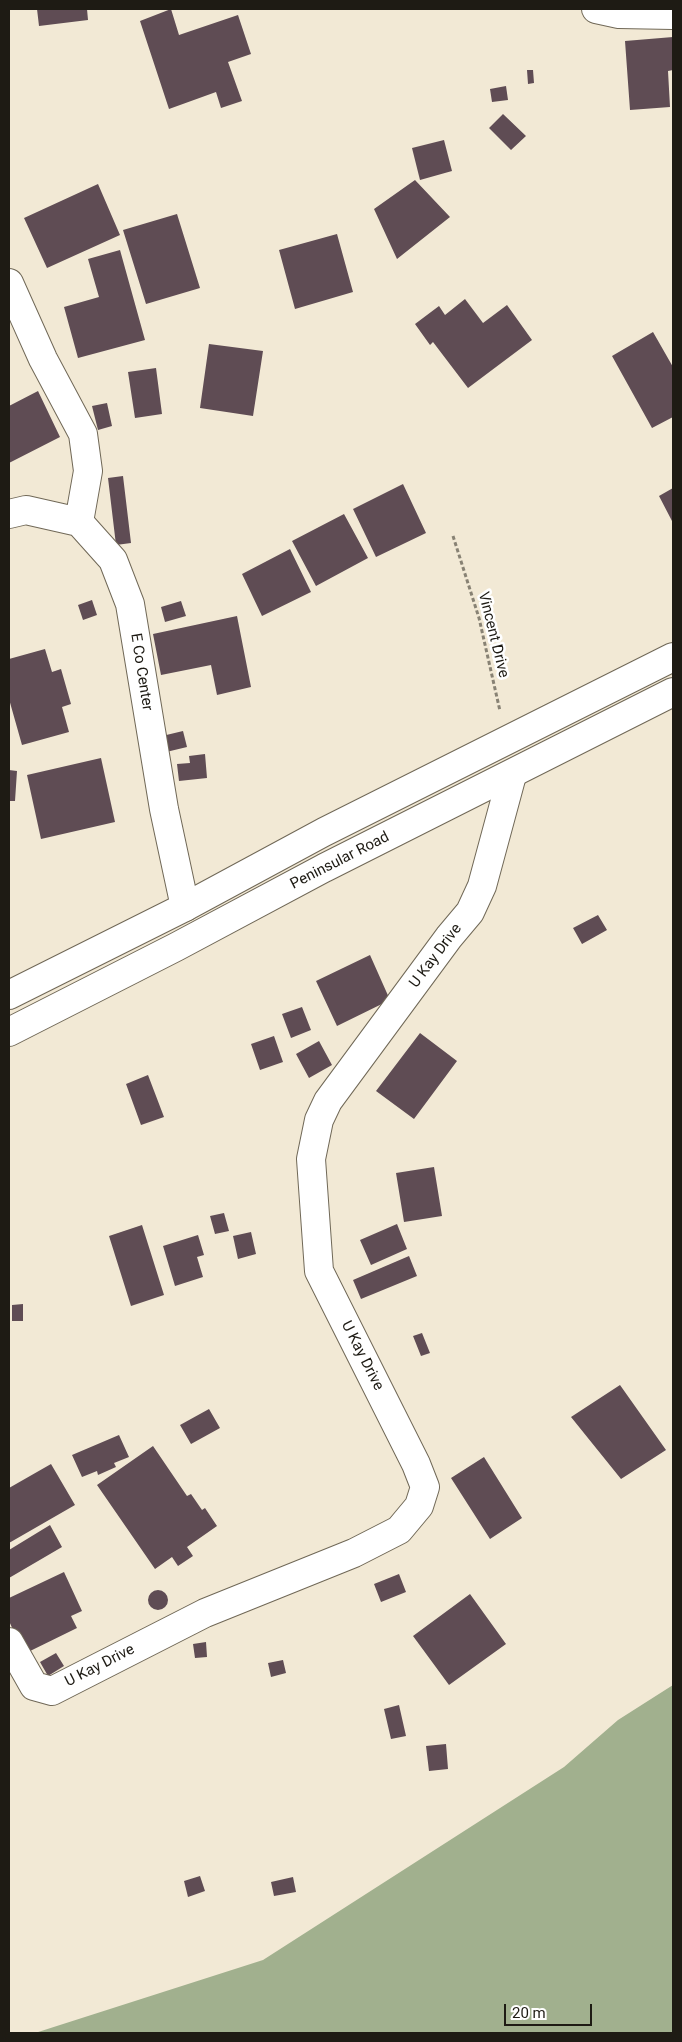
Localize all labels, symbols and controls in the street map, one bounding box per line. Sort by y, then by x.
street label: Vincent Drive [474,590,512,680]
street label: E Co Center [126,632,156,712]
street label: Peninsular Road [288,828,392,894]
street label: U Kay Drive [406,920,466,992]
street label: U Kay Drive [337,1318,387,1394]
street label: U Kay Drive [62,1641,138,1691]
scale bar [507,1994,594,2026]
text: 20 m [512,2004,546,2022]

